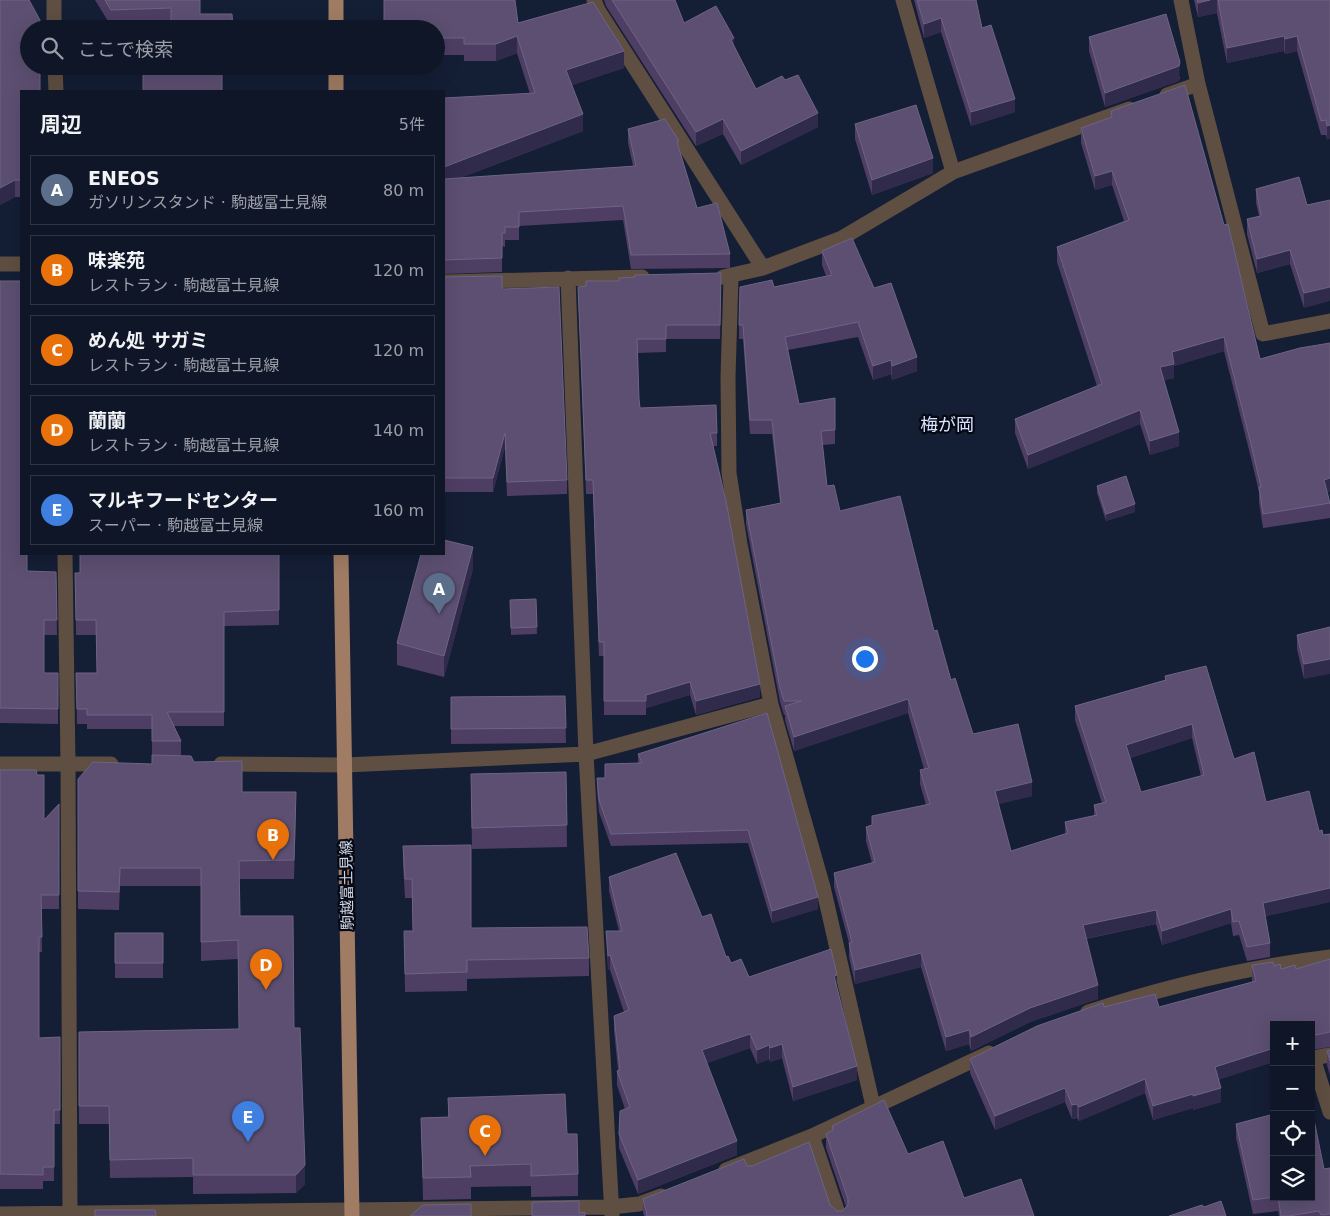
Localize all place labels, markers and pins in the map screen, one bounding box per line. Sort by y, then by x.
pin: A [423,573,455,614]
pin: B [257,819,289,860]
pin: D [250,949,282,990]
pin: E [232,1101,264,1142]
pin: C [469,1115,501,1156]

